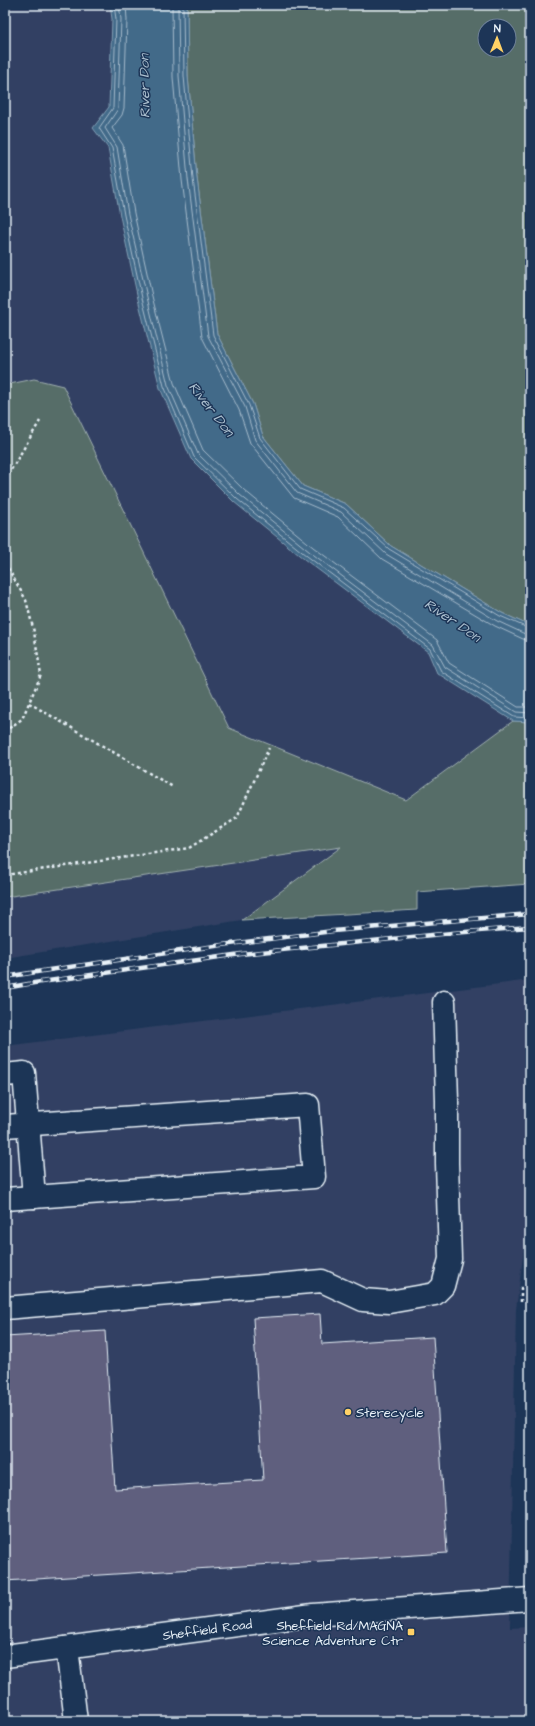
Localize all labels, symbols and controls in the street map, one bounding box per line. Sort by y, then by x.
north arrow [477,18,517,58]
text: N [494,21,501,36]
water label: River Don [134,53,156,118]
water label: River Don [184,378,239,442]
water label: River Don [420,595,485,648]
place label: Sterecycle [356,1404,424,1423]
marker: Sterecycle [343,1407,353,1417]
street label: Sheffield Road [161,1615,254,1645]
place label: Sheffield Rd/MAGNA Science Adventure Ctr [262,1617,404,1650]
marker: Sheffield Rd/MAGNA Science Adventure Ctr [406,1627,416,1637]

